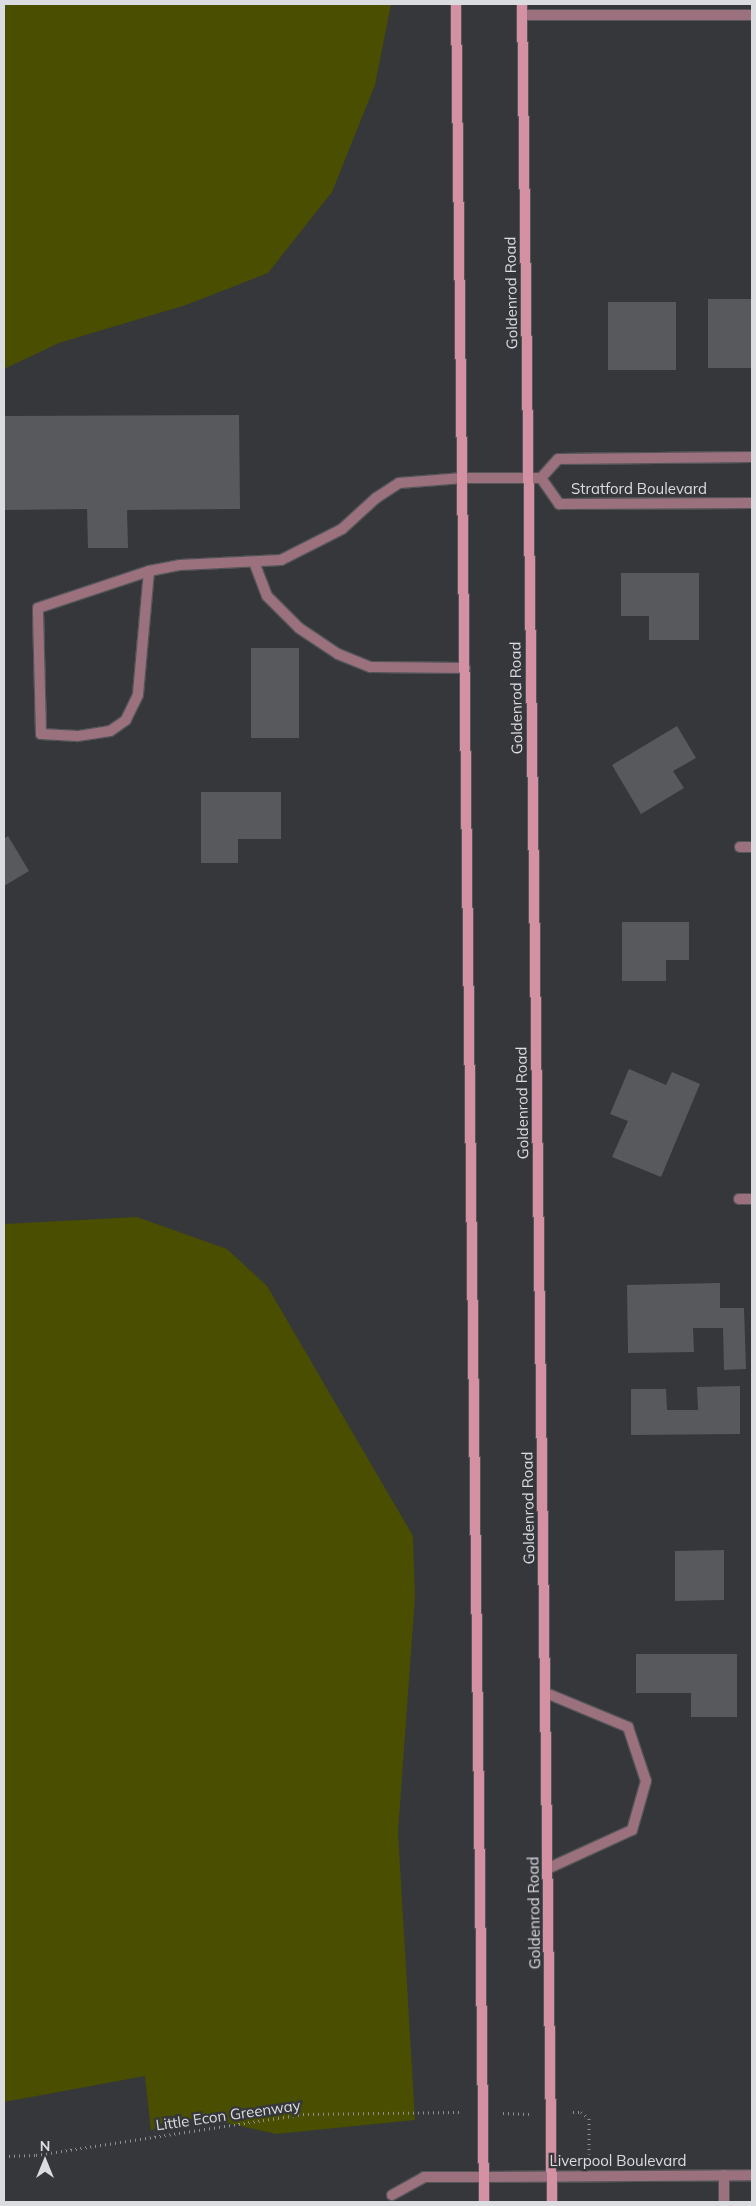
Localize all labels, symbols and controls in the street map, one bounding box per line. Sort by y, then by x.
street label: Goldenrod Road [501,237,521,349]
street label: Stratford Boulevard [571,480,707,498]
street label: Goldenrod Road [506,642,526,754]
street label: Goldenrod Road [512,1047,532,1159]
street label: Goldenrod Road [518,1452,538,1564]
street label: Goldenrod Road [524,1857,544,1969]
street label: Little Econ Greenway [154,2096,302,2134]
north arrow [20,2136,70,2186]
text: N [40,2137,50,2155]
street label: Liverpool Boulevard [549,2152,687,2170]

